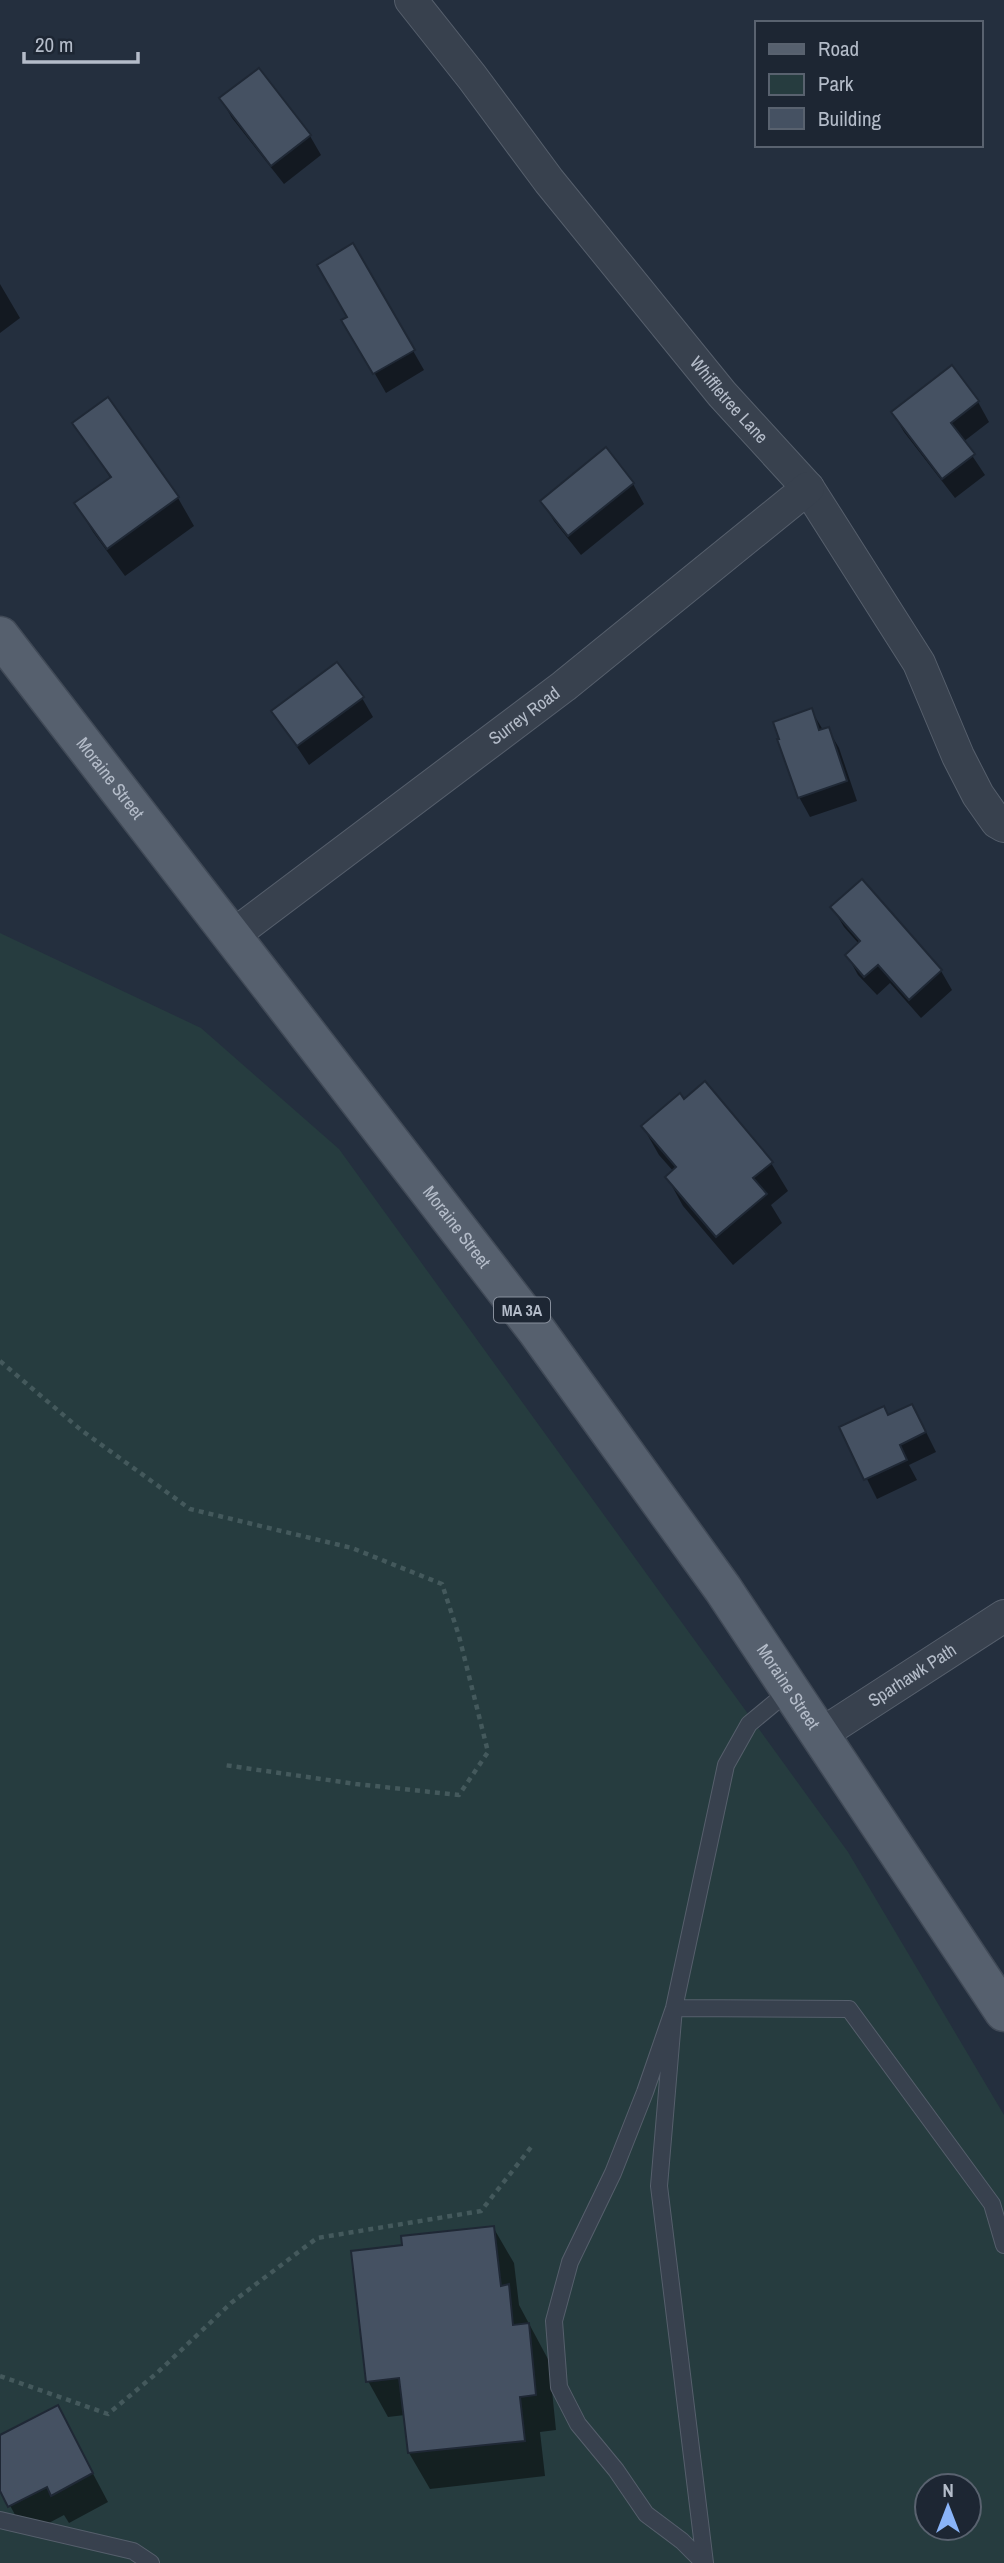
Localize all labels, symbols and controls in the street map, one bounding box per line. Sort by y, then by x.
scale bar [24,21,138,65]
legend [755,21,983,147]
text: 20 m [35,30,73,59]
text: Road [818,34,859,63]
text: Park [818,69,854,98]
text: Building [818,104,882,133]
street label: Whiffletree Lane [684,351,774,449]
street label: Surrey Road [483,681,565,750]
street label: Moraine Street [71,732,150,824]
street label: Moraine Street [417,1180,497,1273]
road number: MA 3A [494,1298,550,1322]
street label: Sparhawk Path [863,1637,961,1713]
street label: Moraine Street [751,1639,826,1734]
north arrow [913,2472,983,2542]
text: N [942,2477,954,2503]

